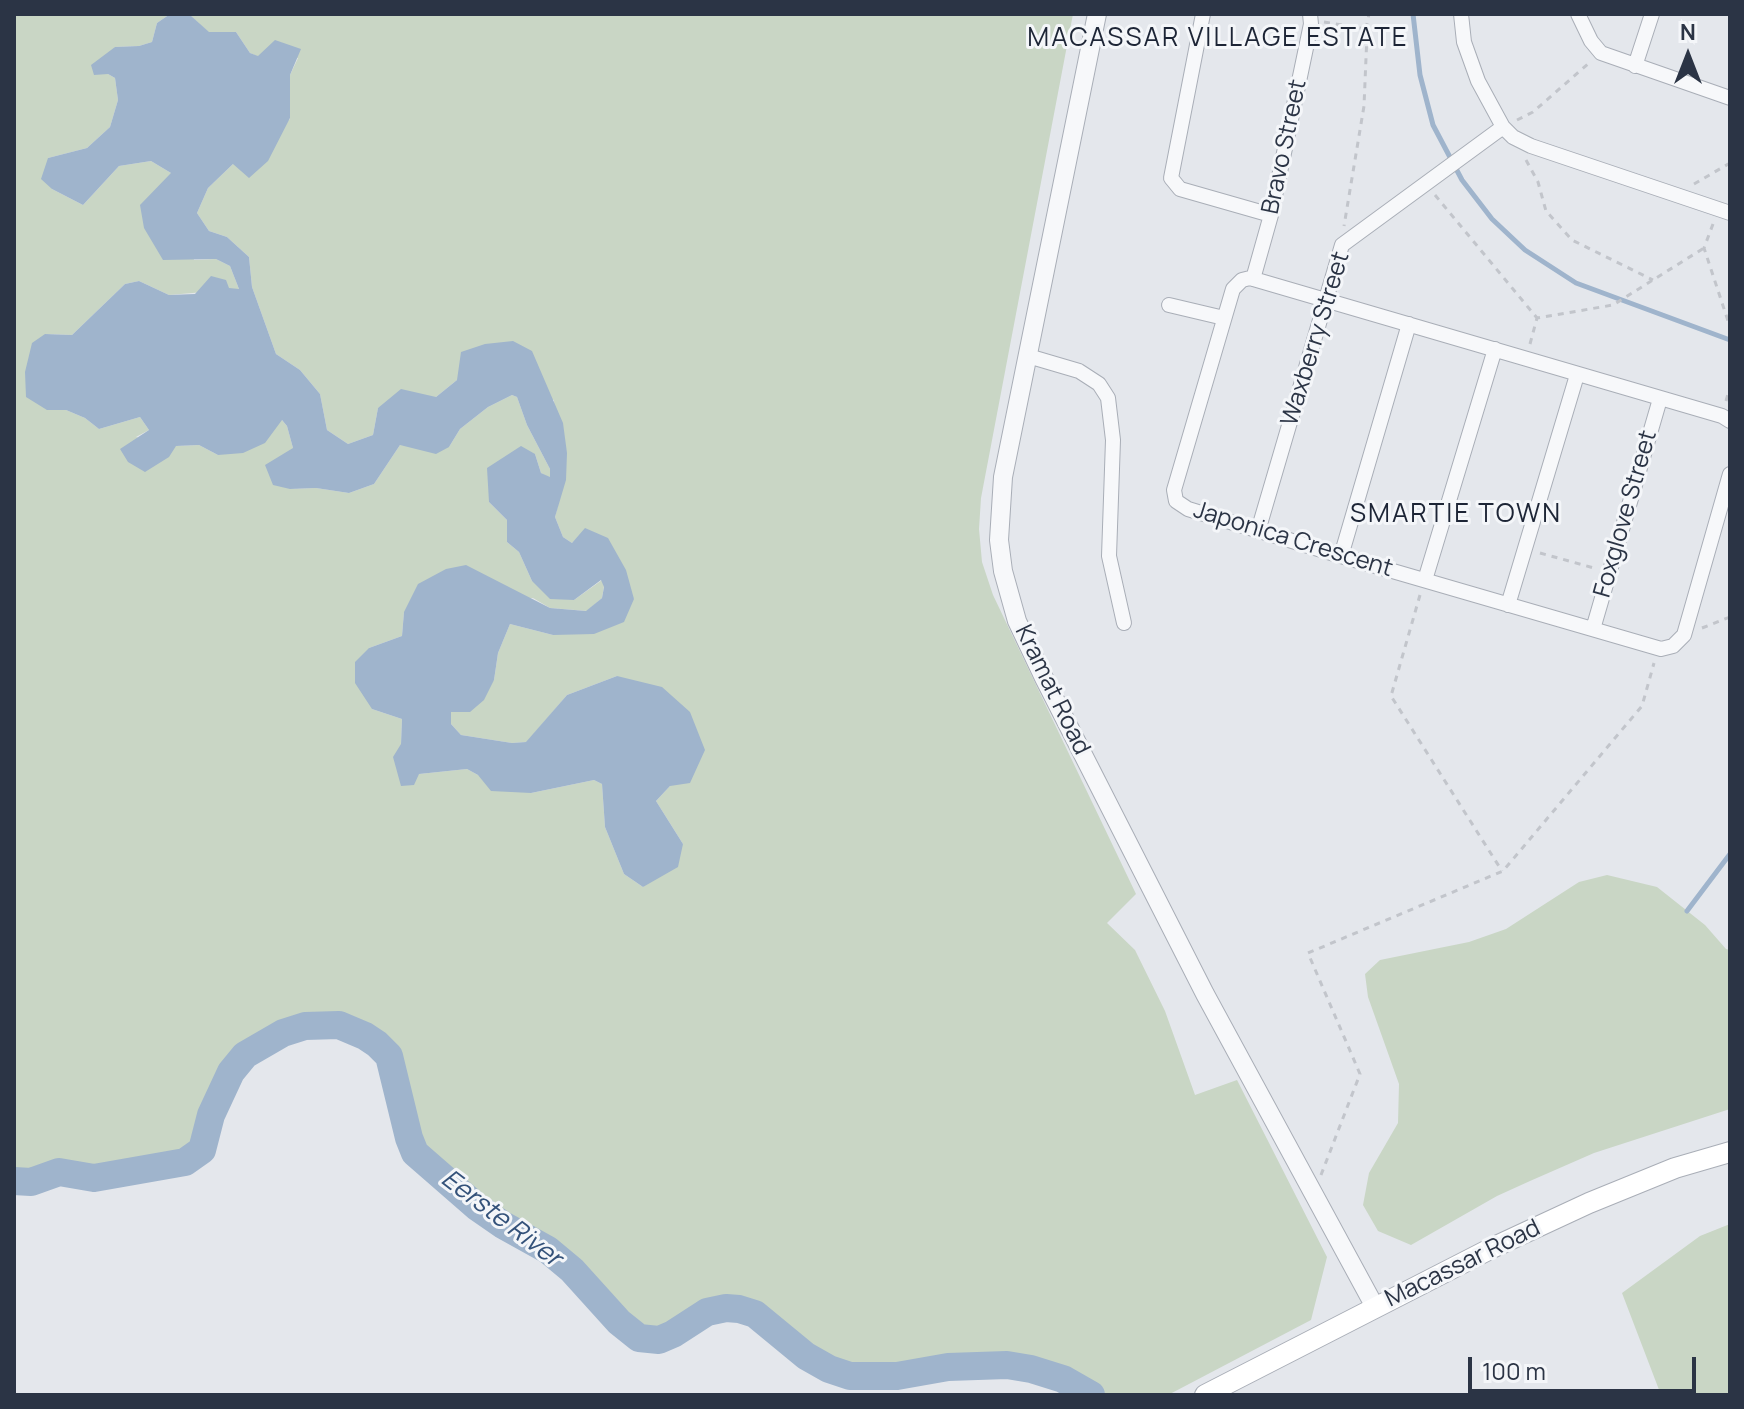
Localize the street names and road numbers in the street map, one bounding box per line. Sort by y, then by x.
street label: Bravo Street [1257,77,1313,217]
street label: Waxberry Street [1276,248,1356,430]
street label: Foxglove Street [1588,427,1664,601]
street label: Japonica Crescent [1190,496,1396,584]
street label: Kramat Road [1008,620,1096,760]
street label: Macassar Road [1381,1214,1545,1314]

